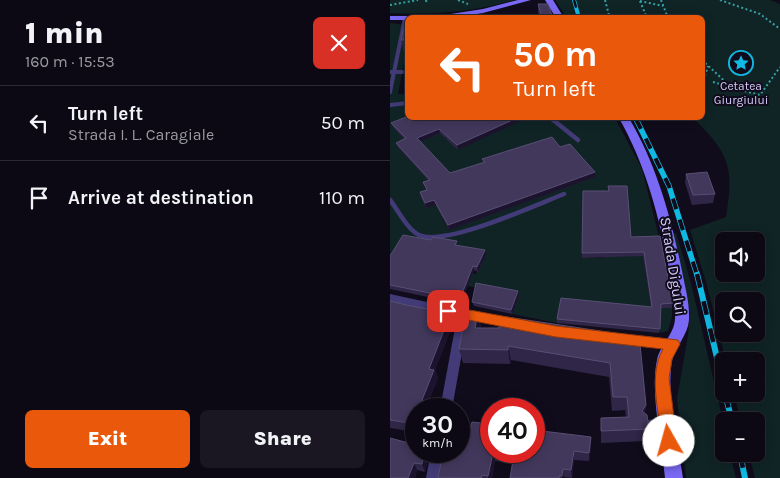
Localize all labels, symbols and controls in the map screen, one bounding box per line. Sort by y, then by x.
text: 1 min [25,15,104,51]
button: close [313,17,365,69]
text: 50 m [513,34,598,75]
icon: left [430,35,495,100]
place icon: Cetatea Giurgiului [728,50,754,76]
text: 160 m · 15:53 [25,52,115,71]
text: Turn left [513,76,596,102]
place label: Cetatea Giurgiului [714,79,768,107]
text: Turn left [68,103,143,125]
icon: left [25,109,53,137]
text: 50 m [321,112,365,134]
text: Strada I. L. Caragiale [68,125,214,144]
icon: arrive [25,184,53,212]
text: Arrive at destination [68,187,254,209]
text: 110 m [319,187,365,209]
street label: Strada Digului [656,216,690,316]
map controls [715,232,765,462]
button: sound [715,232,765,282]
pin [427,290,469,332]
button: search [715,292,765,342]
icon: arrive [434,297,462,325]
button: + [715,352,765,402]
speed limit sign: 40 [480,398,545,463]
button: Exit [25,410,190,468]
button: Share [200,410,365,468]
text: 30 [422,410,453,439]
button: − [715,412,765,462]
position arrow [642,414,694,466]
text: km/h [422,436,453,450]

